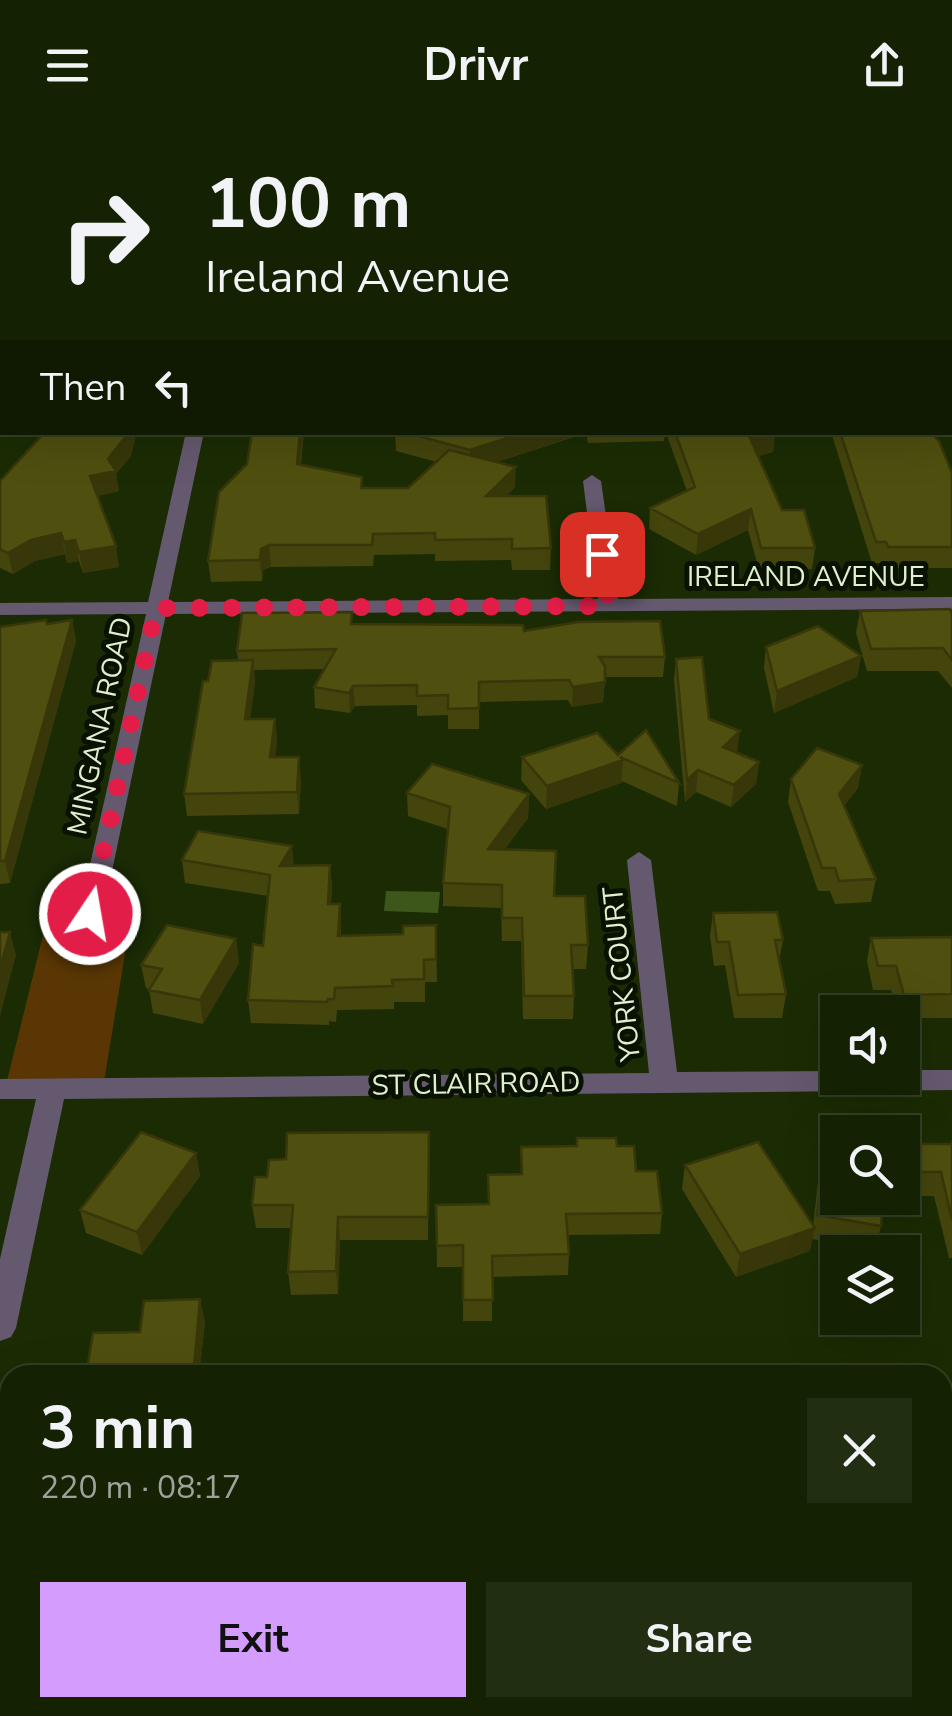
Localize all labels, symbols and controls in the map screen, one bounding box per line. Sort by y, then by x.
text: Drivr [424,35,528,96]
icon: menu [40,38,95,93]
icon: share [857,38,912,93]
text: 100 m [205,156,411,252]
icon: right [40,170,170,300]
text: Ireland Avenue [205,247,510,308]
icon: left [146,360,201,415]
text: Then [40,362,126,413]
pin [560,512,645,597]
icon: arrive [575,527,630,582]
street label: IRELAND AVENUE [687,558,925,596]
street label: MINGANA ROAD [58,614,142,838]
position arrow [38,862,142,966]
street label: YORK COURT [594,885,650,1064]
map controls [820,995,920,1335]
button: sound [820,995,920,1095]
street label: ST CLAIR ROAD [371,1063,581,1105]
button: search [820,1115,920,1215]
button: layers [820,1235,920,1335]
text: 3 min [40,1387,195,1469]
button: close [807,1398,912,1503]
text: 220 m · 08:17 [40,1466,241,1509]
button: Exit [40,1582,466,1697]
button: Share [486,1582,912,1697]

